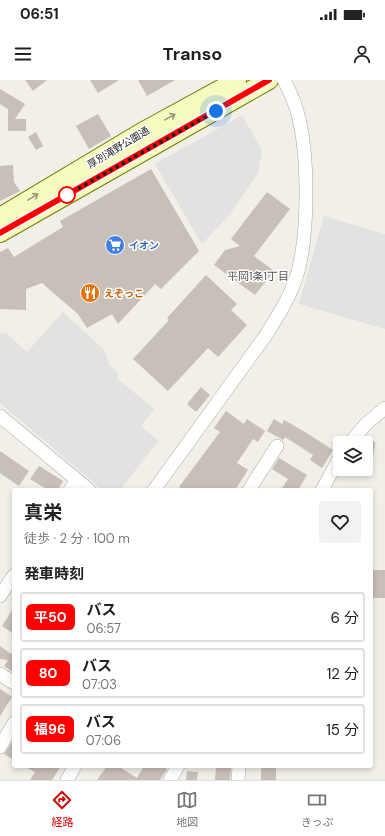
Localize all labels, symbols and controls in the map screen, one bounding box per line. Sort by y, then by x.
text: 06:51 [20,4,59,24]
text: Transo [163,42,222,66]
icon: menu [12,43,34,65]
icon: person [351,43,373,65]
your location [206,101,226,121]
one-way arrow [163,113,175,121]
street label: 厚別滝野公園通 [85,124,152,171]
unlabelled marker [58,186,76,204]
one-way arrow [27,193,39,201]
supermarket icon: イオン [104,234,126,256]
place label: イオン [129,239,159,252]
district label: 平岡1条1丁目 [227,269,289,283]
restaurant icon: えぞっこ [79,282,101,304]
place label: えぞっこ [104,287,144,300]
map controls [333,436,373,476]
button: layers [333,436,373,476]
text: 真栄 [24,500,62,525]
button: heart [319,501,361,543]
text: 徒歩 · 2 分 · 100 m [24,530,130,547]
text: 発車時刻 [24,564,84,584]
text: バス [87,600,117,620]
text: 平50 [34,608,67,626]
text: 6 分 [331,608,359,628]
text: 06:57 [87,620,121,637]
text: バス [82,656,112,676]
text: 80 [39,664,57,682]
text: 12 分 [327,664,359,684]
text: 07:03 [82,676,117,693]
text: バス [86,712,116,732]
text: 福96 [34,720,66,738]
text: 15 分 [326,720,359,740]
text: 07:06 [86,732,121,749]
tab: 経路 [51,789,73,829]
tab: 地図 [176,789,198,829]
tab: きっぷ [301,789,334,829]

